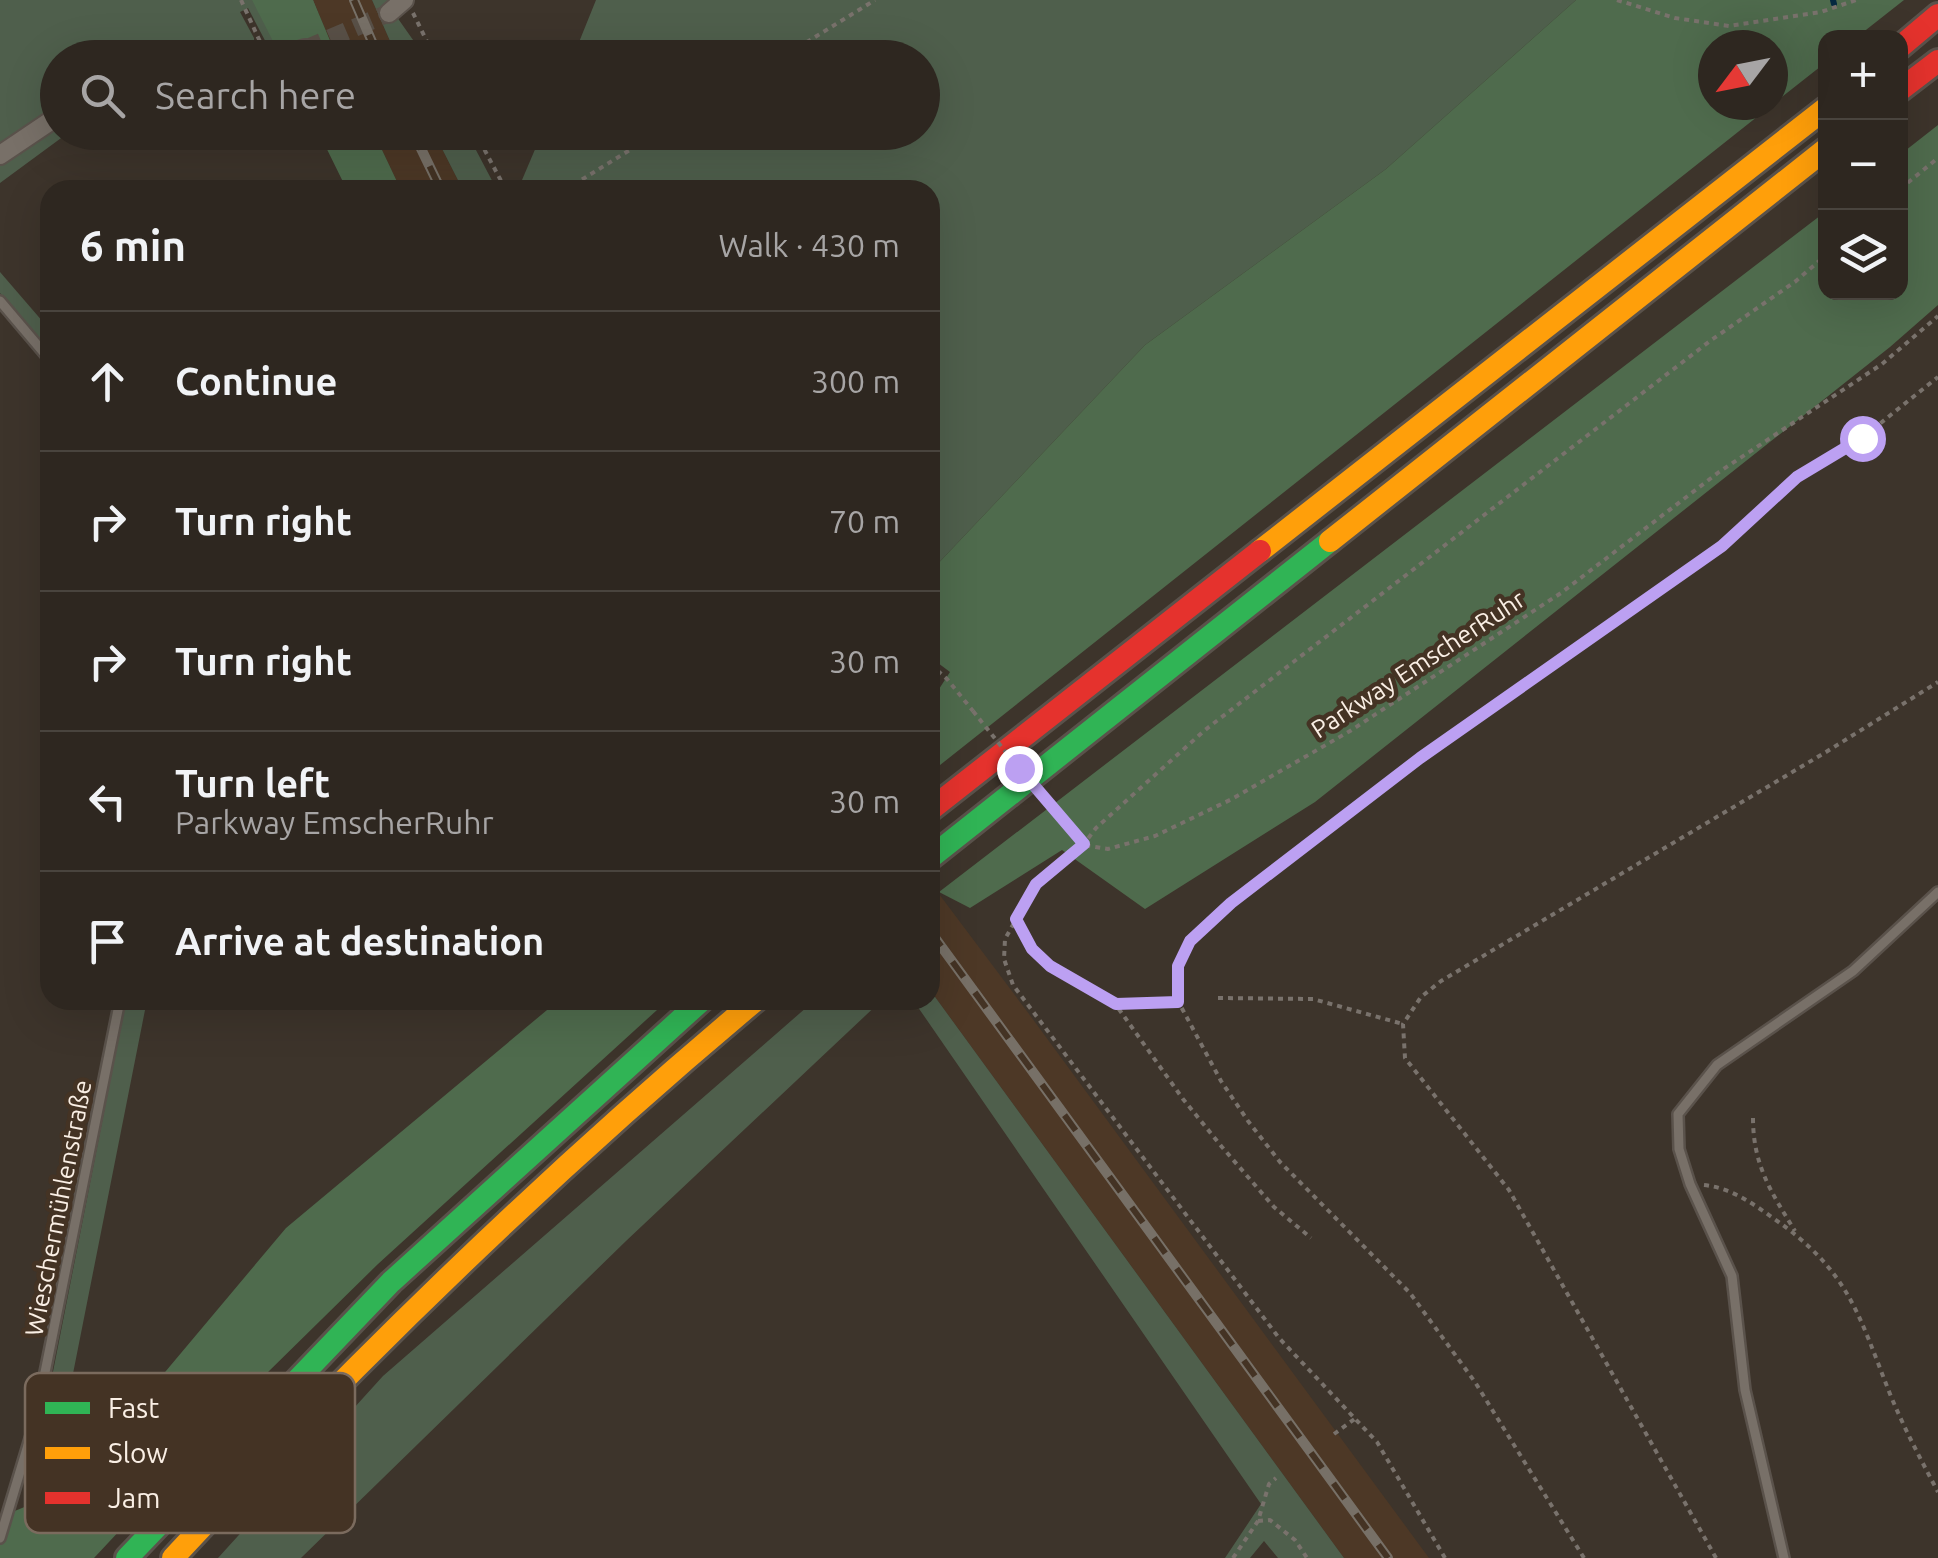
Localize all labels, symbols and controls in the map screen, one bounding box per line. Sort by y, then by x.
north arrow [1698,30,1788,120]
map controls [1818,30,1908,300]
button: + [1818,30,1908,120]
search box [40,40,940,150]
icon: search [75,68,130,123]
text: Search here [155,74,356,116]
button: − [1818,120,1908,210]
button: layers [1818,210,1908,300]
text: 6 min [80,222,186,269]
text: Walk · 430 m [718,227,900,263]
icon: ahead [80,354,135,409]
text: Continue [175,360,337,402]
text: 300 m [811,363,900,399]
route start [1840,416,1886,462]
icon: right [80,494,135,549]
text: Turn right [175,500,352,542]
text: 70 m [829,503,900,539]
street label: Parkway EmscherRuhr [1306,584,1530,744]
icon: right [80,634,135,689]
text: Turn right [175,640,352,682]
text: 30 m [829,643,900,679]
route end [997,746,1043,792]
text: Turn left [175,762,330,804]
icon: left [80,774,135,829]
text: 30 m [829,783,900,819]
text: Parkway EmscherRuhr [175,804,494,840]
icon: arrive [80,914,135,969]
text: Arrive at destination [175,920,544,962]
street label: Wieschermühlenstraße [19,1078,97,1338]
legend [25,1373,355,1533]
text: Fast [108,1392,159,1423]
text: Slow [108,1437,168,1468]
text: Jam [108,1482,160,1513]

